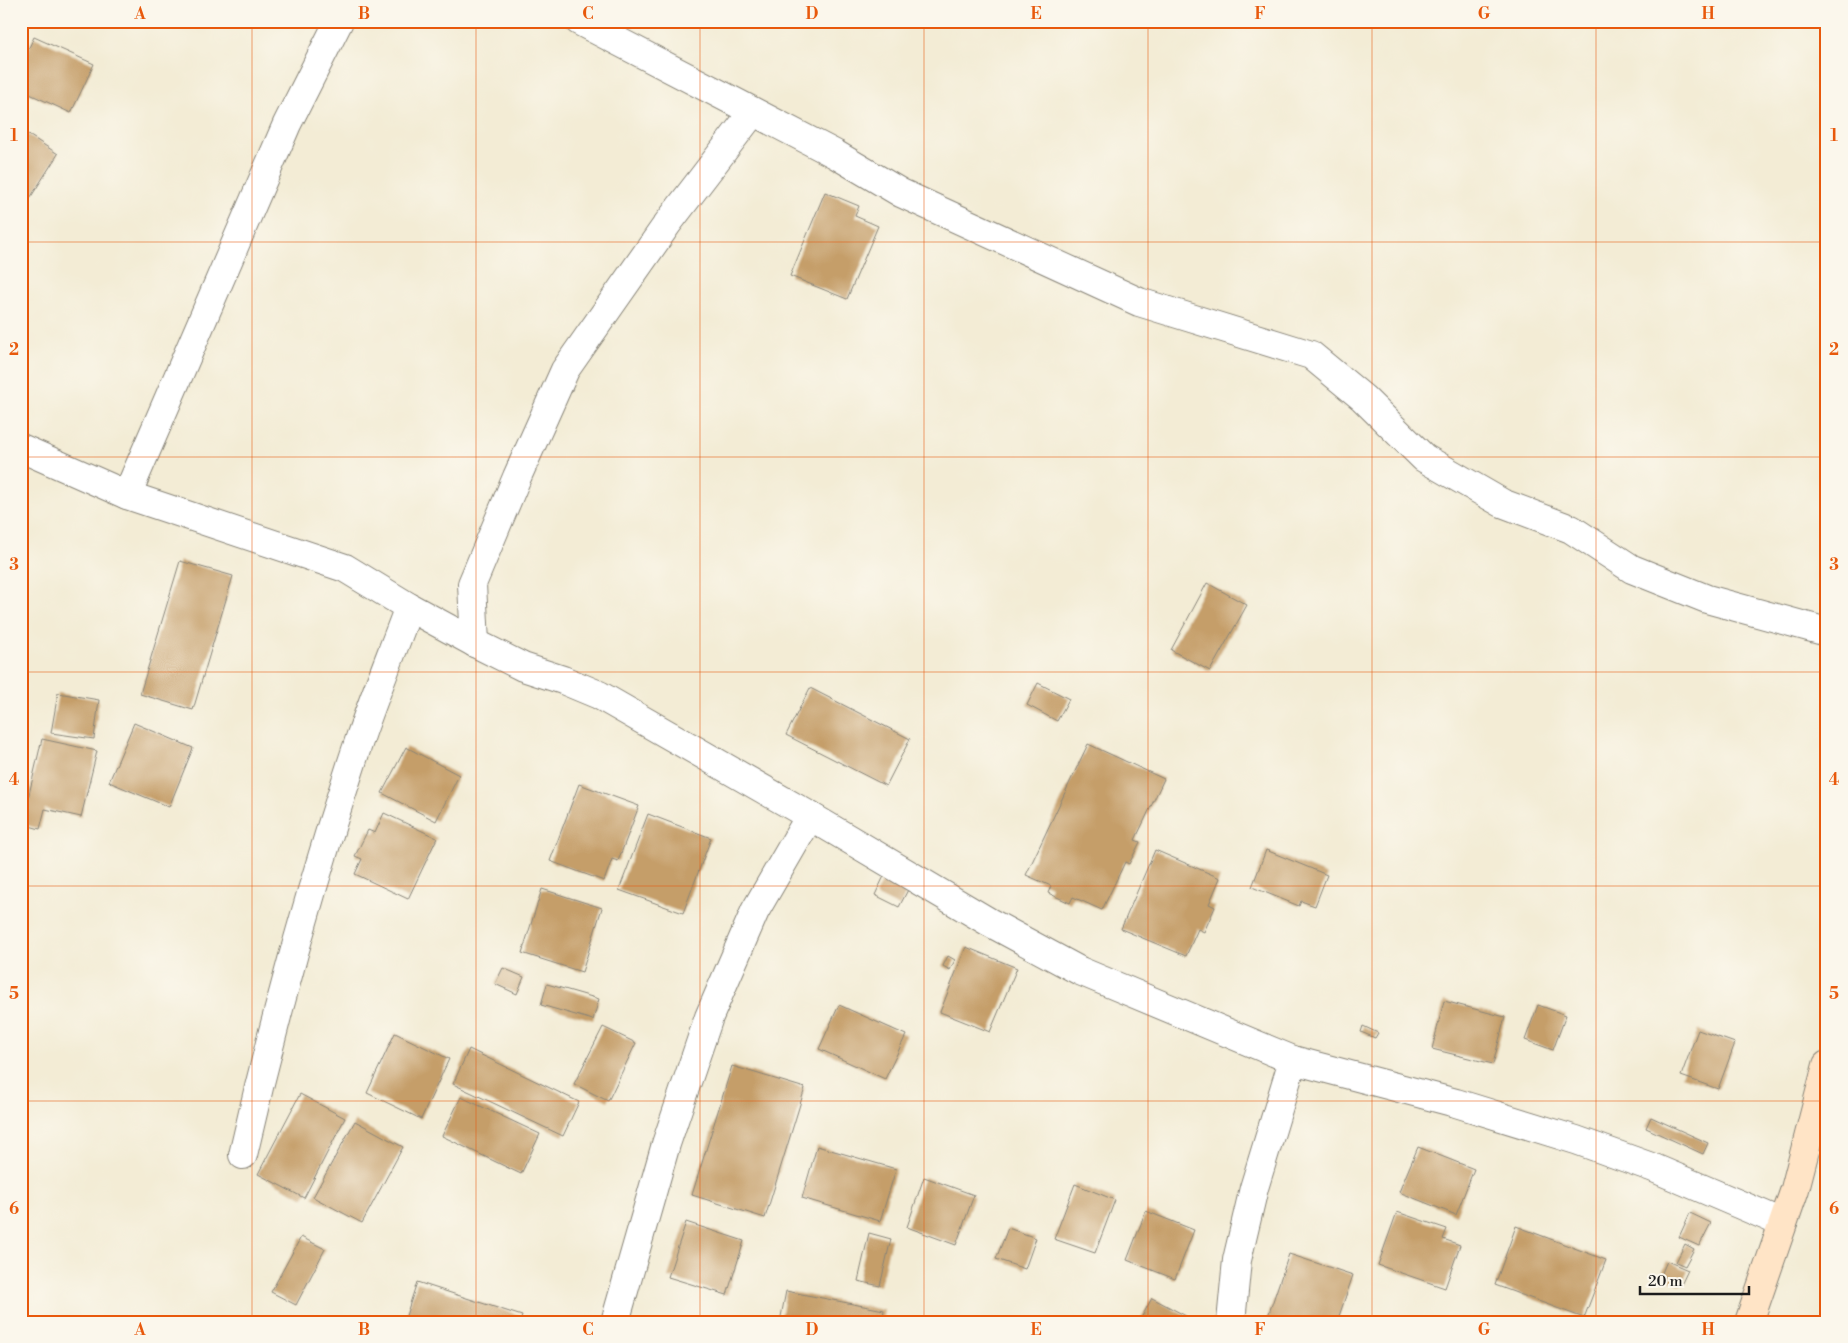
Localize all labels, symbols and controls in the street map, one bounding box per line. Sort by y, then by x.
text: A [133,4,146,24]
text: B [358,4,370,24]
text: C [582,4,594,24]
text: D [806,4,819,24]
text: E [1030,4,1042,24]
text: F [1254,4,1266,24]
text: G [1478,4,1491,24]
text: H [1701,4,1715,24]
text: 1 [10,126,18,146]
text: 1 [1830,126,1838,146]
text: 2 [9,340,19,360]
text: 2 [1829,340,1839,360]
text: 3 [9,555,19,575]
text: 3 [1829,555,1839,575]
text: 4 [9,770,20,790]
text: 4 [1829,770,1840,790]
text: 5 [9,984,19,1004]
text: 5 [1829,984,1839,1004]
text: 6 [9,1199,19,1219]
text: 6 [1829,1199,1839,1219]
scale bar [1640,1263,1749,1295]
text: 20 m [1648,1272,1683,1291]
text: A [133,1320,146,1340]
text: B [358,1320,370,1340]
text: C [582,1320,594,1340]
text: D [806,1320,819,1340]
text: E [1030,1320,1042,1340]
text: F [1254,1320,1266,1340]
text: G [1478,1320,1491,1340]
text: H [1701,1320,1715,1340]

